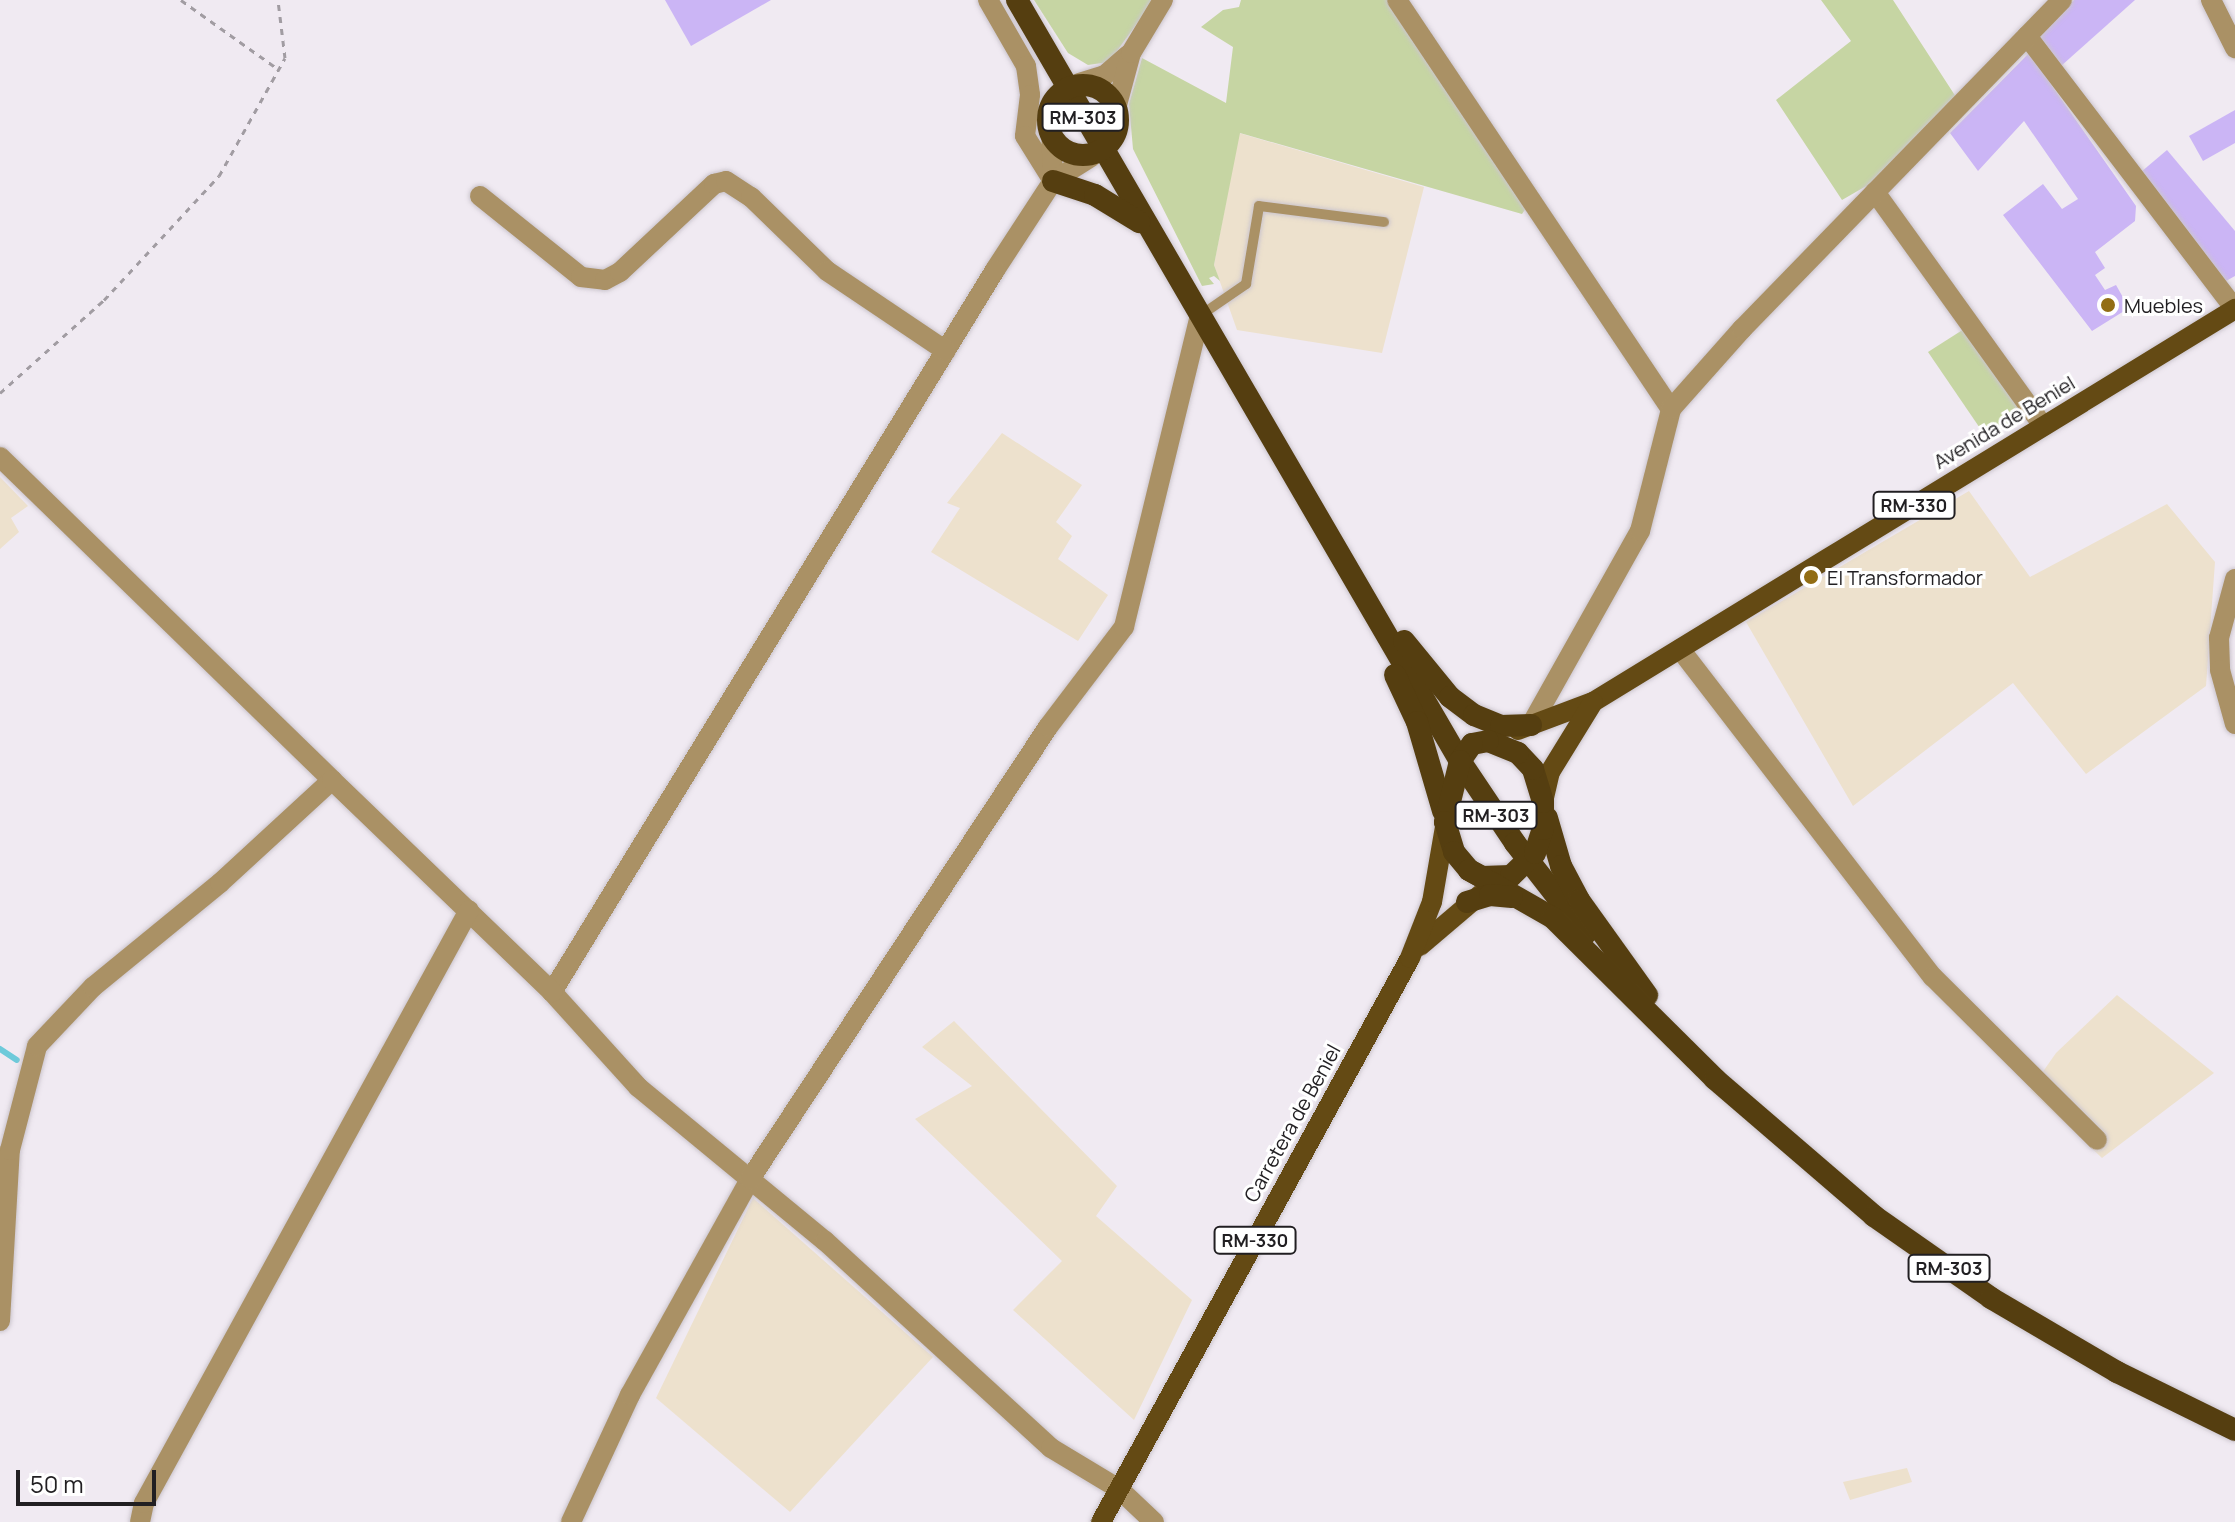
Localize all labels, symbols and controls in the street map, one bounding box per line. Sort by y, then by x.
road number: RM-303 [1041,103,1125,131]
place label: Muebles [2124,293,2203,317]
marker: Muebles [2099,296,2117,314]
street label: Avenida de Beniel [1929,370,2079,474]
road number: RM-330 [1872,491,1956,519]
place label: El Transformador [1827,565,1983,589]
marker: El Transformador [1802,568,1820,586]
road number: RM-303 [1454,801,1538,829]
street label: Carretera de Beniel [1239,1040,1345,1206]
road number: RM-330 [1213,1226,1297,1254]
road number: RM-303 [1907,1254,1991,1282]
scale bar [20,1454,160,1504]
text: 50 m [30,1467,84,1500]

